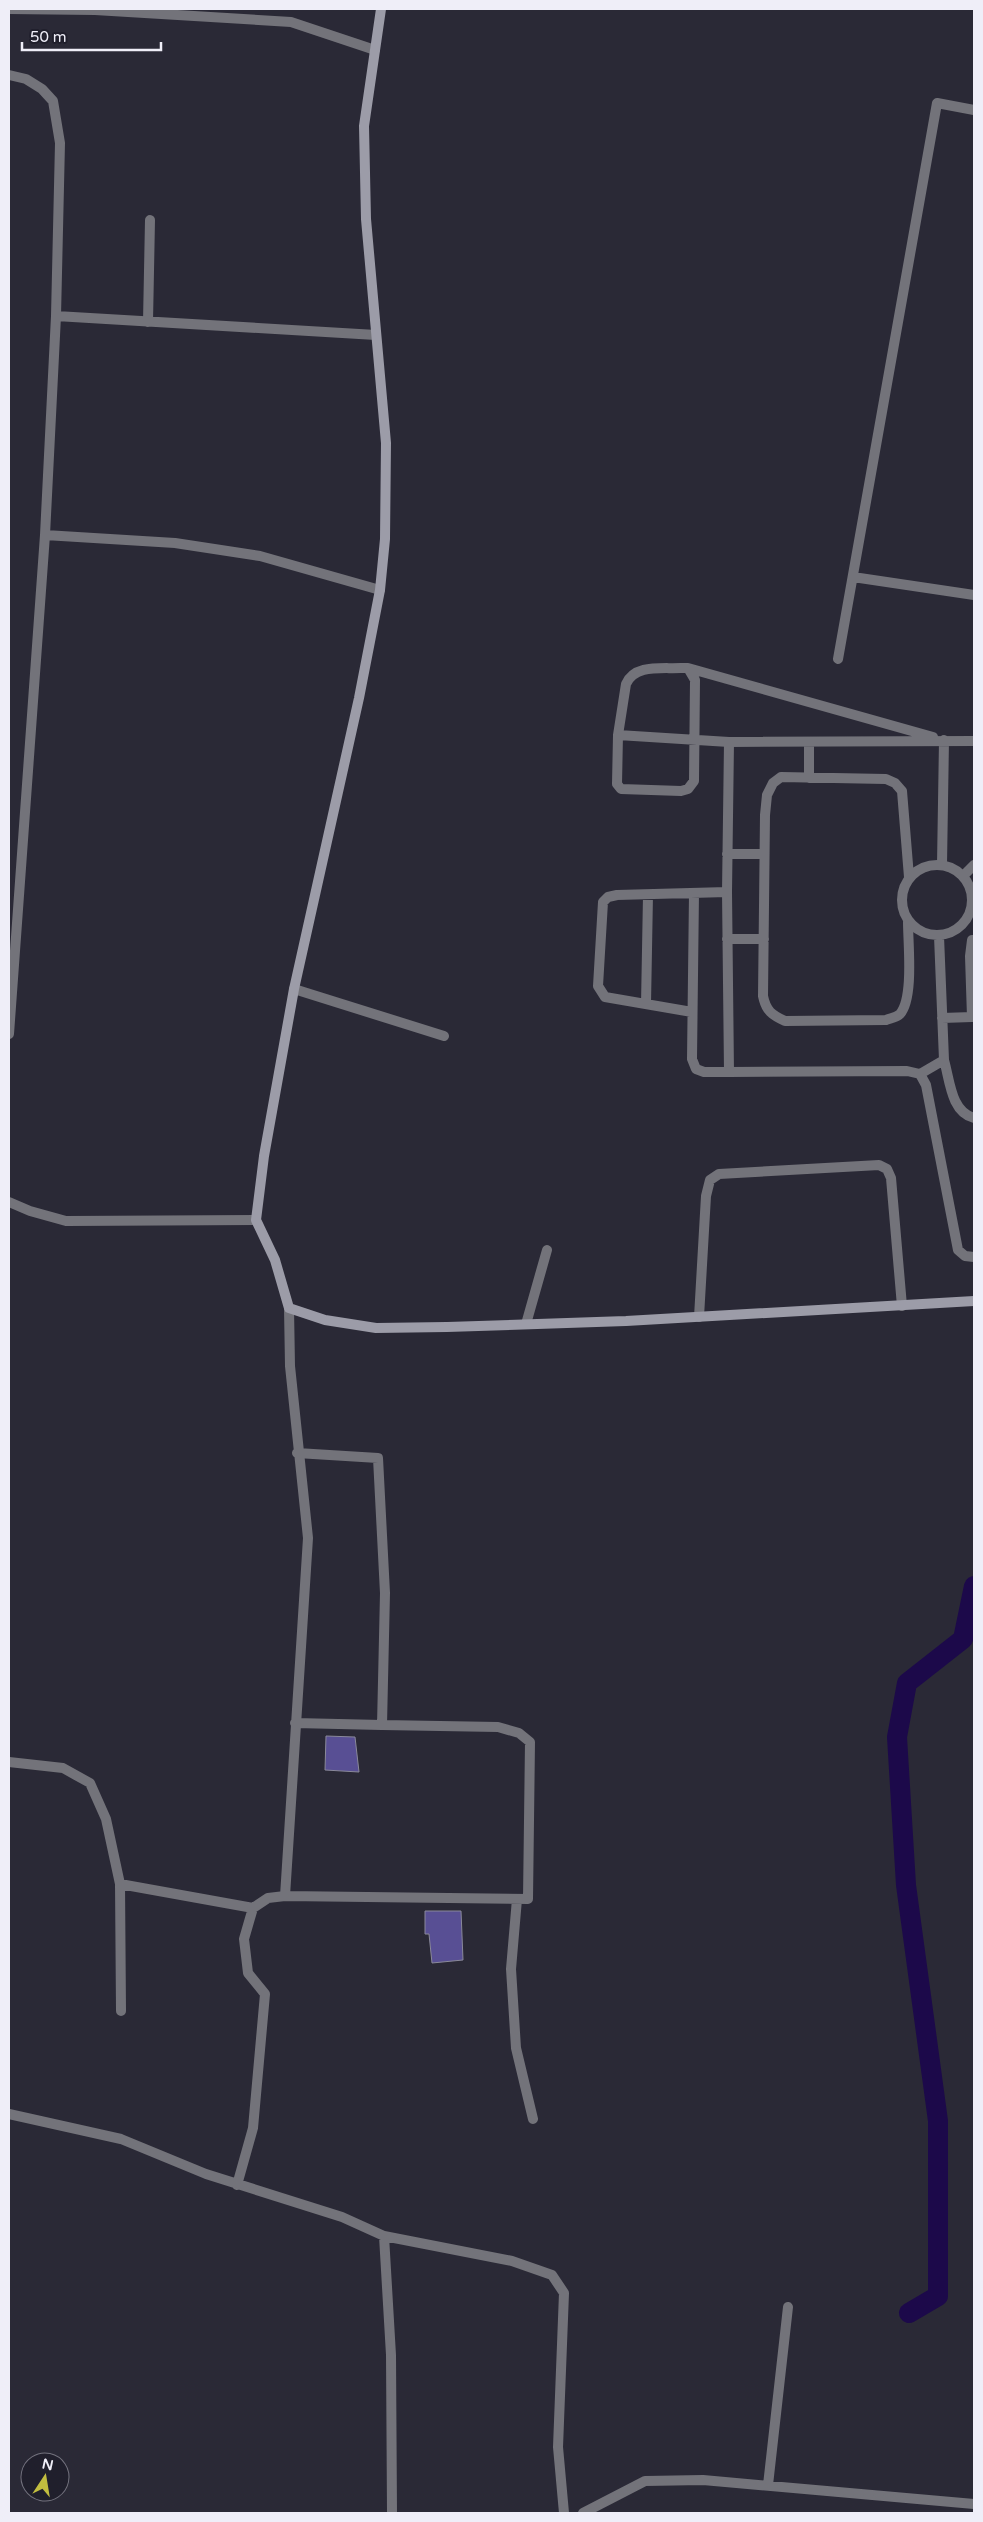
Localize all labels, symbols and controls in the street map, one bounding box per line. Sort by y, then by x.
scale bar [22,20,161,52]
text: 50 m [30,28,67,46]
north arrow [20,2452,70,2502]
text: N [40,2455,55,2474]

